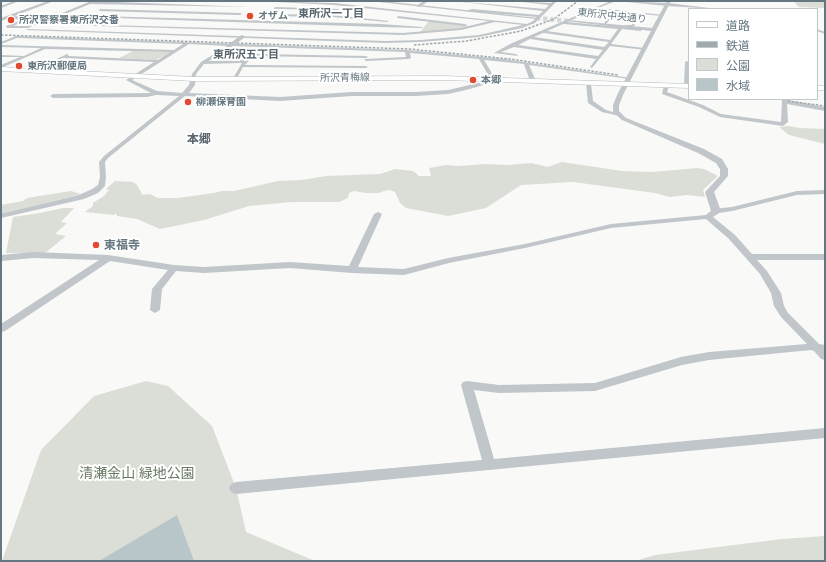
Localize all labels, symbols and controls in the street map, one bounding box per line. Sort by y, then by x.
street label: 東所沢中央通り [577,6,647,26]
district label: 東所沢一丁目 [298,7,364,21]
legend [688,8,818,100]
place label: オザム [258,10,288,22]
marker: オザム [245,11,255,21]
place label: 所沢警察署東所沢交番 [19,14,119,26]
marker: 所沢警察署東所沢交番 [6,15,16,25]
text: 道路 [726,18,750,33]
text: 鉄道 [726,38,750,53]
district label: 東所沢五丁目 [213,48,279,62]
text: 公園 [726,58,750,73]
place label: 東所沢郵便局 [27,60,87,72]
marker: 東所沢郵便局 [14,61,24,71]
street label: 所沢青梅線 [320,72,370,84]
place label: 本郷 [481,74,501,86]
marker: 本郷 [468,75,478,85]
text: 水域 [726,78,750,93]
place label: 柳瀬保育園 [196,96,246,108]
marker: 柳瀬保育園 [183,97,193,107]
district label: 本郷 [187,132,211,146]
place label: 東福寺 [104,238,140,252]
marker: 東福寺 [91,240,101,250]
park label: 清瀬金山 緑地公園 [79,466,195,482]

